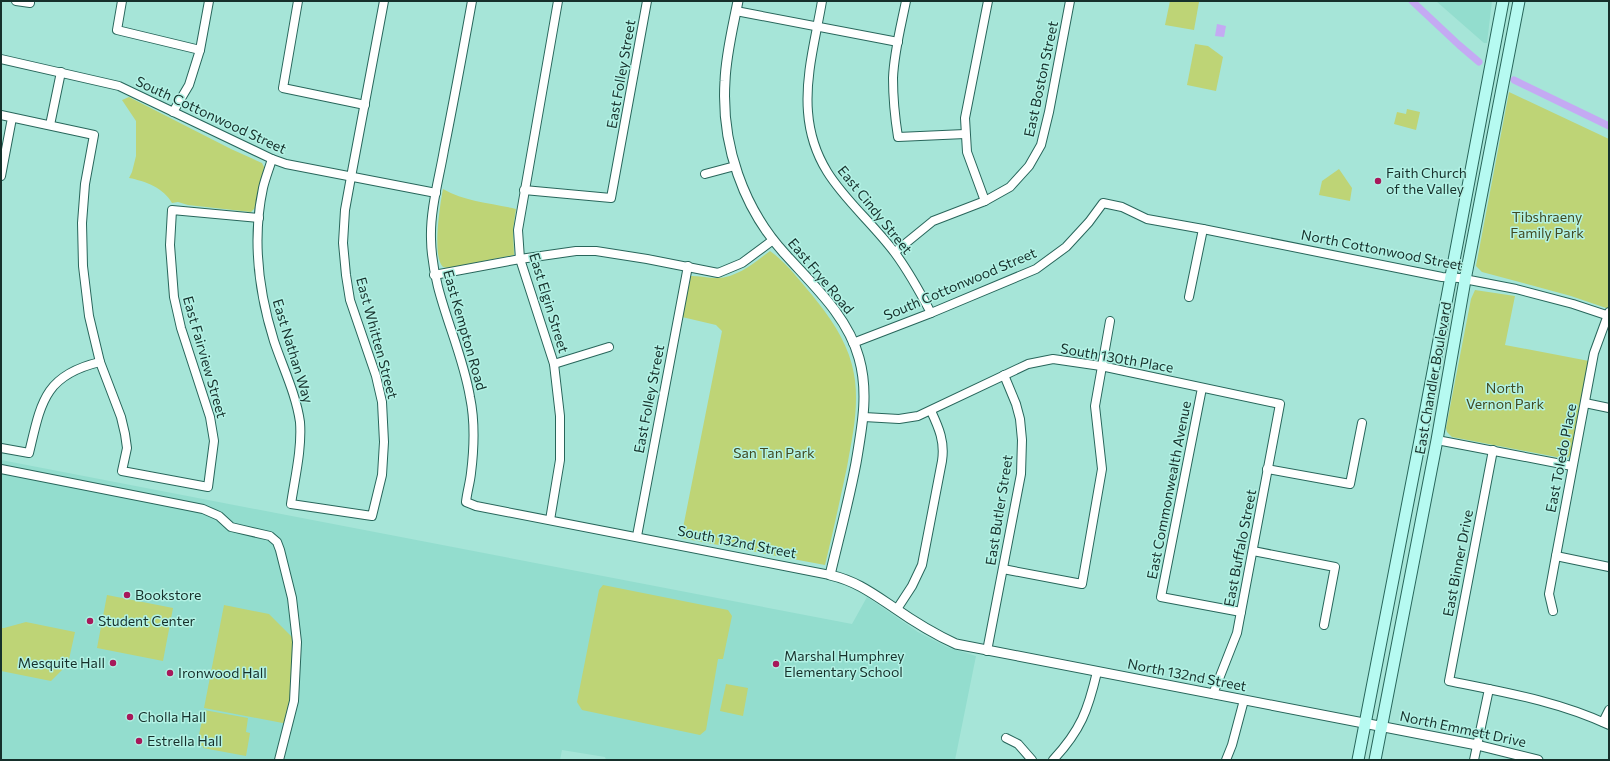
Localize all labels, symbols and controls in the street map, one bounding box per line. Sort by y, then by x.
street label: East Folley Street [603,18,638,130]
street label: East Boston Street [1020,19,1061,139]
street label: South Cottonwood Street [133,72,289,157]
street label: East Cindy Street [834,162,917,258]
place label: Faith Church of the Valley [1386,164,1467,197]
marker: Faith Church of the Valley [1373,176,1383,186]
park label: Tibshraeny Family Park [1510,208,1584,241]
street label: North Cottonwood Street [1300,225,1465,274]
street label: East Frye Road [785,234,858,317]
street label: South Cottonwood Street [881,244,1039,323]
street label: East Elgin Street [526,251,573,355]
street label: East Kempton Road [440,268,491,392]
street label: East Whitten Street [353,275,402,401]
street label: East Fairview Street [180,294,231,420]
street label: East Nathan Way [270,297,317,405]
street label: East Chandler Boulevard [1411,300,1454,455]
street label: South 130th Place [1059,339,1175,376]
street label: East Folley Street [630,343,667,455]
park label: North Vernon Park [1466,379,1544,412]
street label: East Commonwealth Avenue [1143,399,1194,581]
street label: East Toledo Place [1542,402,1579,514]
park label: San Tan Park [733,444,815,461]
street label: East Butler Street [981,453,1016,566]
street label: East Buffalo Street [1220,487,1259,608]
street label: East Binner Drive [1439,508,1476,618]
street label: South 132nd Street [676,522,798,561]
place label: Bookstore [135,586,201,603]
marker: Bookstore [122,590,132,600]
place label: Student Center [98,612,196,629]
marker: Student Center [85,616,95,626]
place label: Marshal Humphrey Elementary School [784,647,905,680]
place label: Mesquite Hall [18,654,105,671]
street label: North 132nd Street [1126,655,1248,694]
marker: Mesquite Hall [108,658,118,668]
marker: Marshal Humphrey Elementary School [771,659,781,669]
place label: Ironwood Hall [178,664,267,681]
marker: Ironwood Hall [165,668,175,678]
street label: North Emmett Drive [1398,707,1528,750]
place label: Cholla Hall [138,708,206,725]
marker: Cholla Hall [125,712,135,722]
place label: Estrella Hall [147,732,222,749]
marker: Estrella Hall [134,736,144,746]

